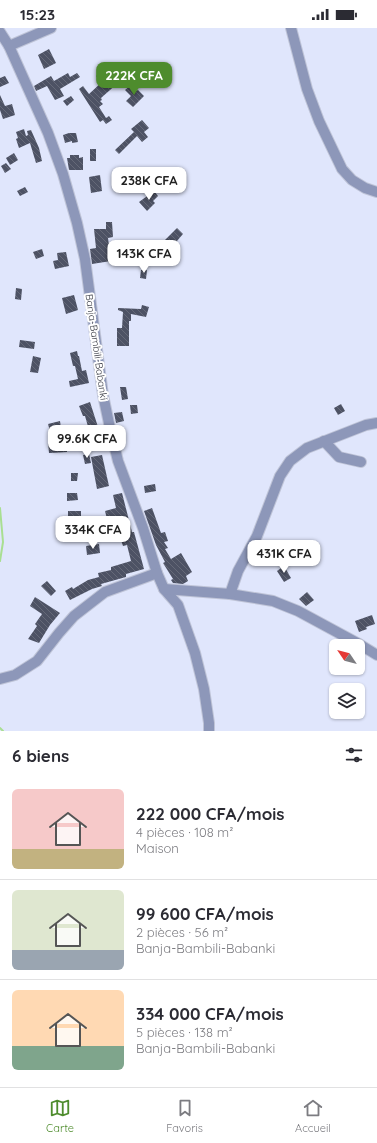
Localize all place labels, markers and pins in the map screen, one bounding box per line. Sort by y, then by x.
pin: 222K CFA [93,62,175,96]
pin: 238K CFA [108,167,190,201]
pin: 143K CFA [103,240,185,274]
pin: 99.6K CFA [41,425,133,459]
pin: 334K CFA [52,516,134,550]
pin: 431K CFA [243,540,325,574]

